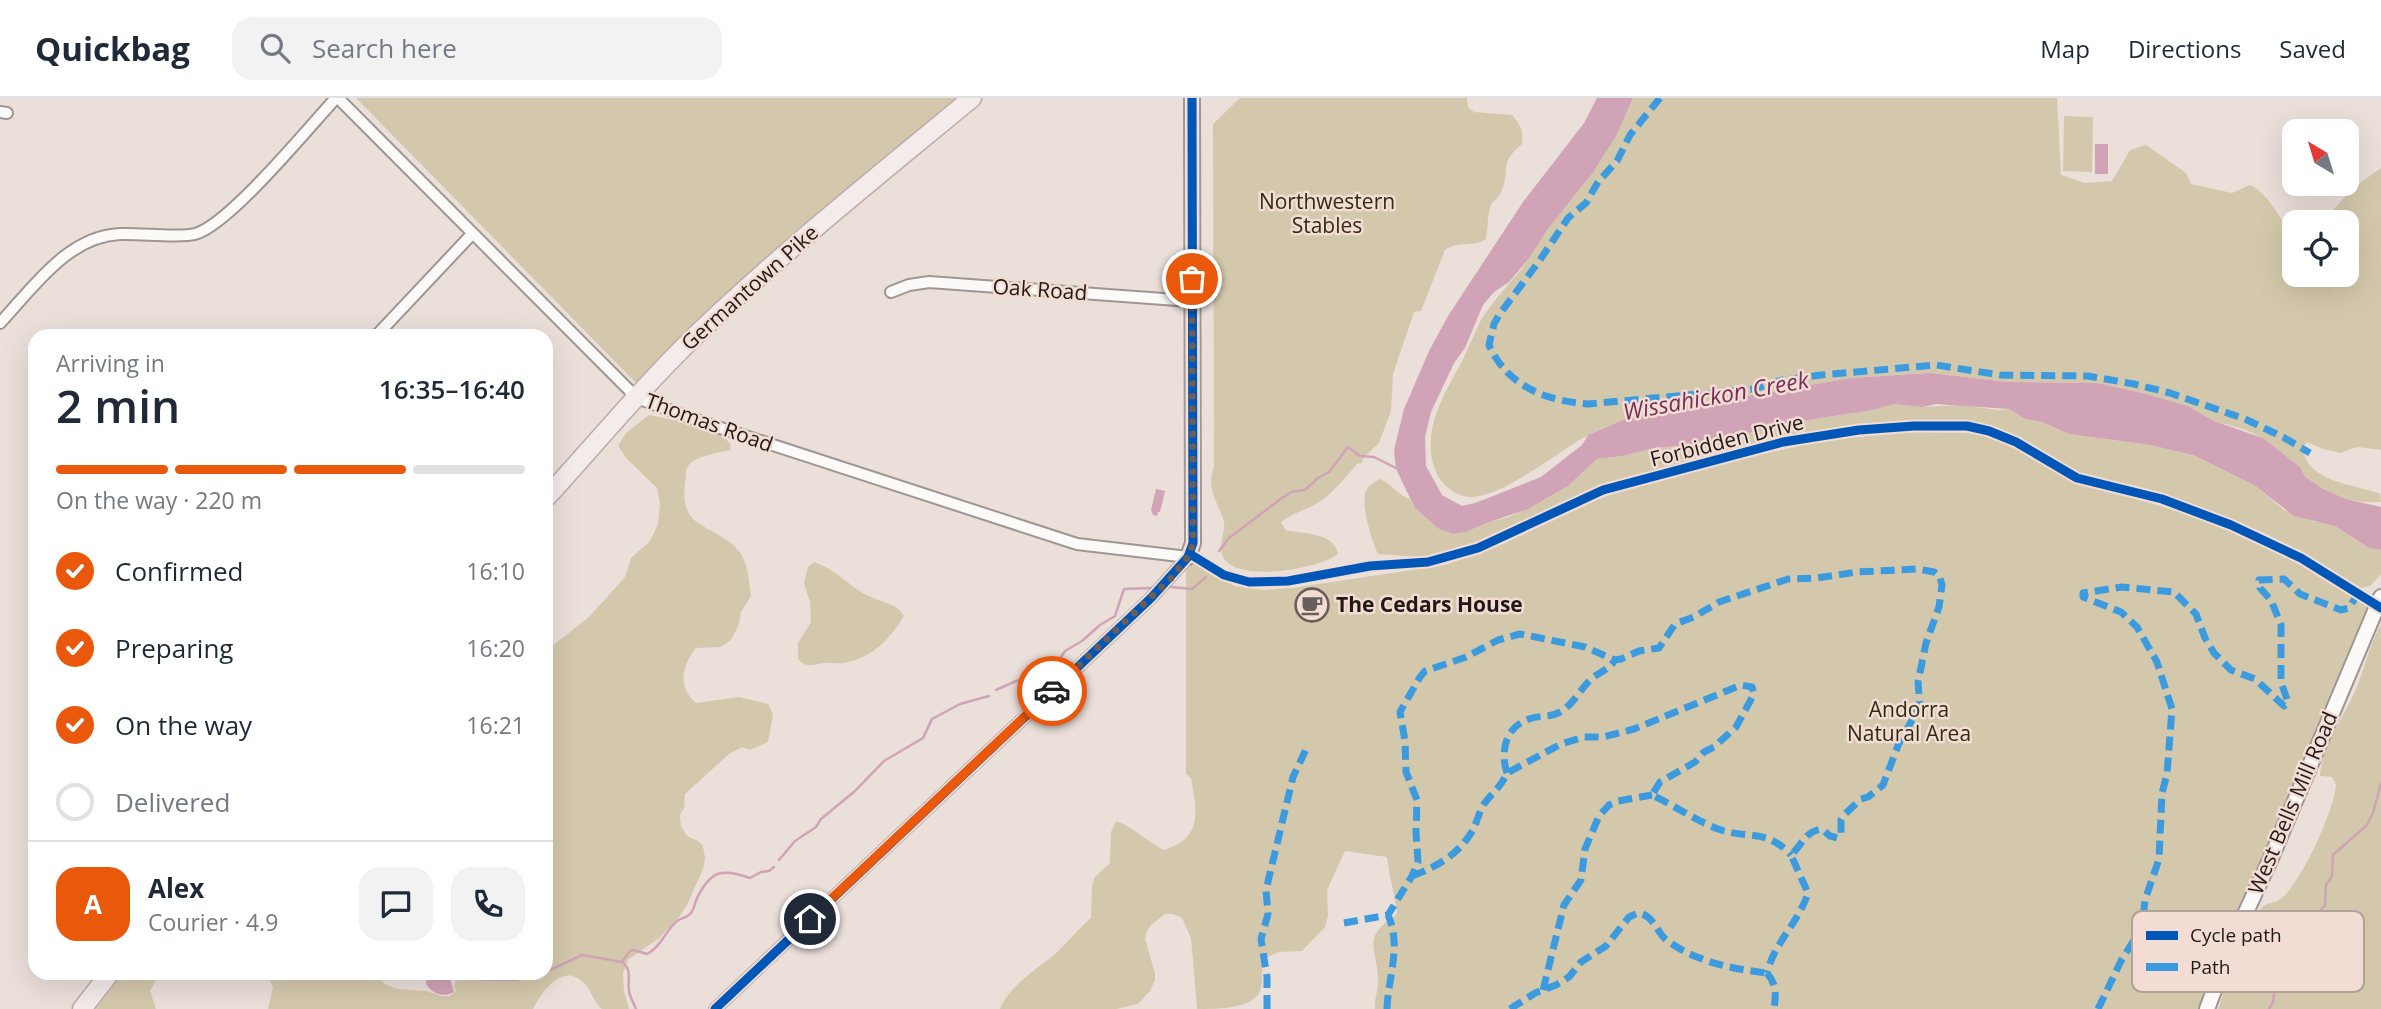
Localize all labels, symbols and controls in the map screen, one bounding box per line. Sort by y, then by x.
search box [232,17,722,80]
text: Quickbag [35,26,190,71]
icon: search [256,29,294,67]
text: Search here [312,30,457,66]
text: Map [2040,32,2090,65]
text: Directions [2128,32,2241,65]
text: Saved [2279,32,2346,65]
north arrow [2282,119,2359,196]
map controls [2282,119,2359,287]
park label: Northwestern Stables [1259,187,1395,239]
button: locate [2282,210,2359,287]
street label: Germantown Pike [675,218,824,356]
pin [1162,249,1222,309]
icon: bag [1173,260,1211,298]
street label: Oak Road [992,272,1088,306]
text: Arriving in [56,347,165,379]
water label: Wissahickon Creek [1621,363,1812,427]
text: 16:35–16:40 [379,371,525,407]
text: 2 min [56,374,180,436]
street label: Thomas Road [642,386,777,458]
street label: Forbidden Drive [1647,407,1807,473]
text: On the way · 220 m [56,484,262,516]
icon: check [56,552,94,590]
text: Confirmed [115,553,243,589]
text: 16:10 [466,555,525,587]
cafe icon: The Cedars House [1293,586,1331,624]
place label: The Cedars House [1336,590,1523,618]
icon: check [56,629,94,667]
text: Preparing [115,630,233,666]
text: 16:20 [466,632,525,664]
courier [1017,656,1087,726]
icon: car [1033,672,1071,710]
park label: Andorra Natural Area [1847,695,1971,747]
icon: check [56,706,94,744]
text: On the way [115,707,252,743]
street label: West Bells Mill Road [2241,707,2343,898]
text: 16:21 [466,709,525,741]
text: Delivered [115,784,230,820]
button: chat [359,867,433,941]
button: phone [451,867,525,941]
text: Alex [148,870,204,906]
text: A [84,886,102,922]
pin [780,889,840,949]
icon: home [791,900,829,938]
text: Courier · 4.9 [148,906,278,938]
legend [2132,911,2364,992]
text: Cycle path [2190,922,2282,948]
text: Path [2190,954,2230,980]

